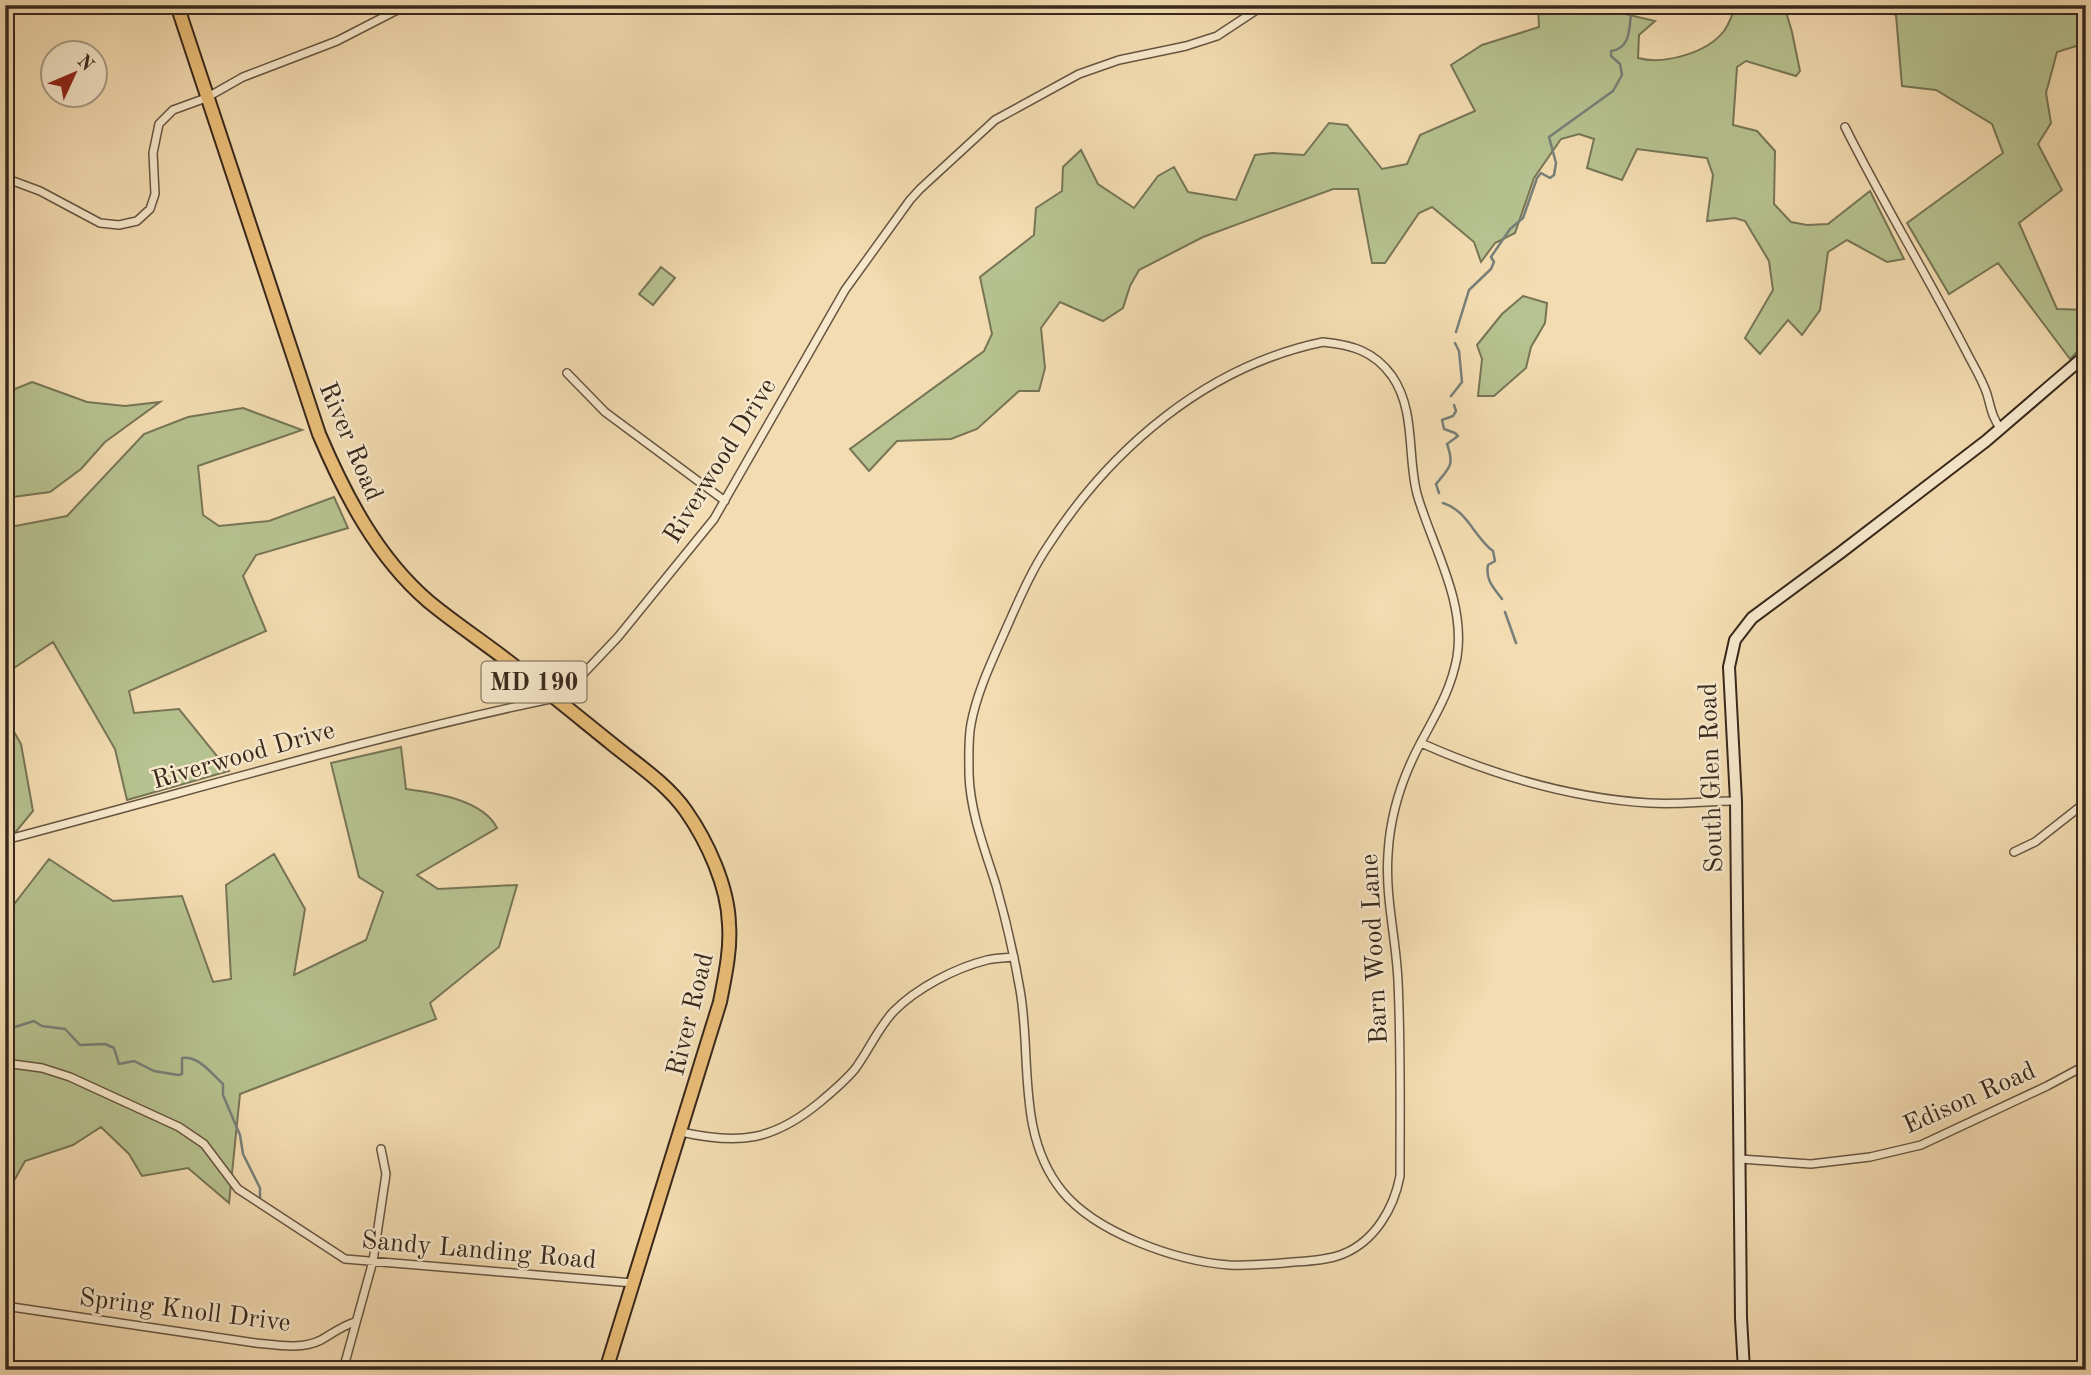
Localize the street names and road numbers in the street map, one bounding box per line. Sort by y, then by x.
street label: Riverwood Drive [660,374,782,548]
street label: River Road [314,379,387,505]
road number: MD 190 [482,662,586,702]
street label: South Glen Road [1696,682,1728,874]
street label: Riverwood Drive [149,717,338,794]
street label: Barn Wood Lane [1357,853,1393,1045]
street label: River Road [663,950,719,1079]
street label: Edison Road [1900,1058,2040,1140]
street label: Sandy Landing Road [360,1228,597,1274]
street label: Spring Knoll Drive [77,1285,292,1337]

